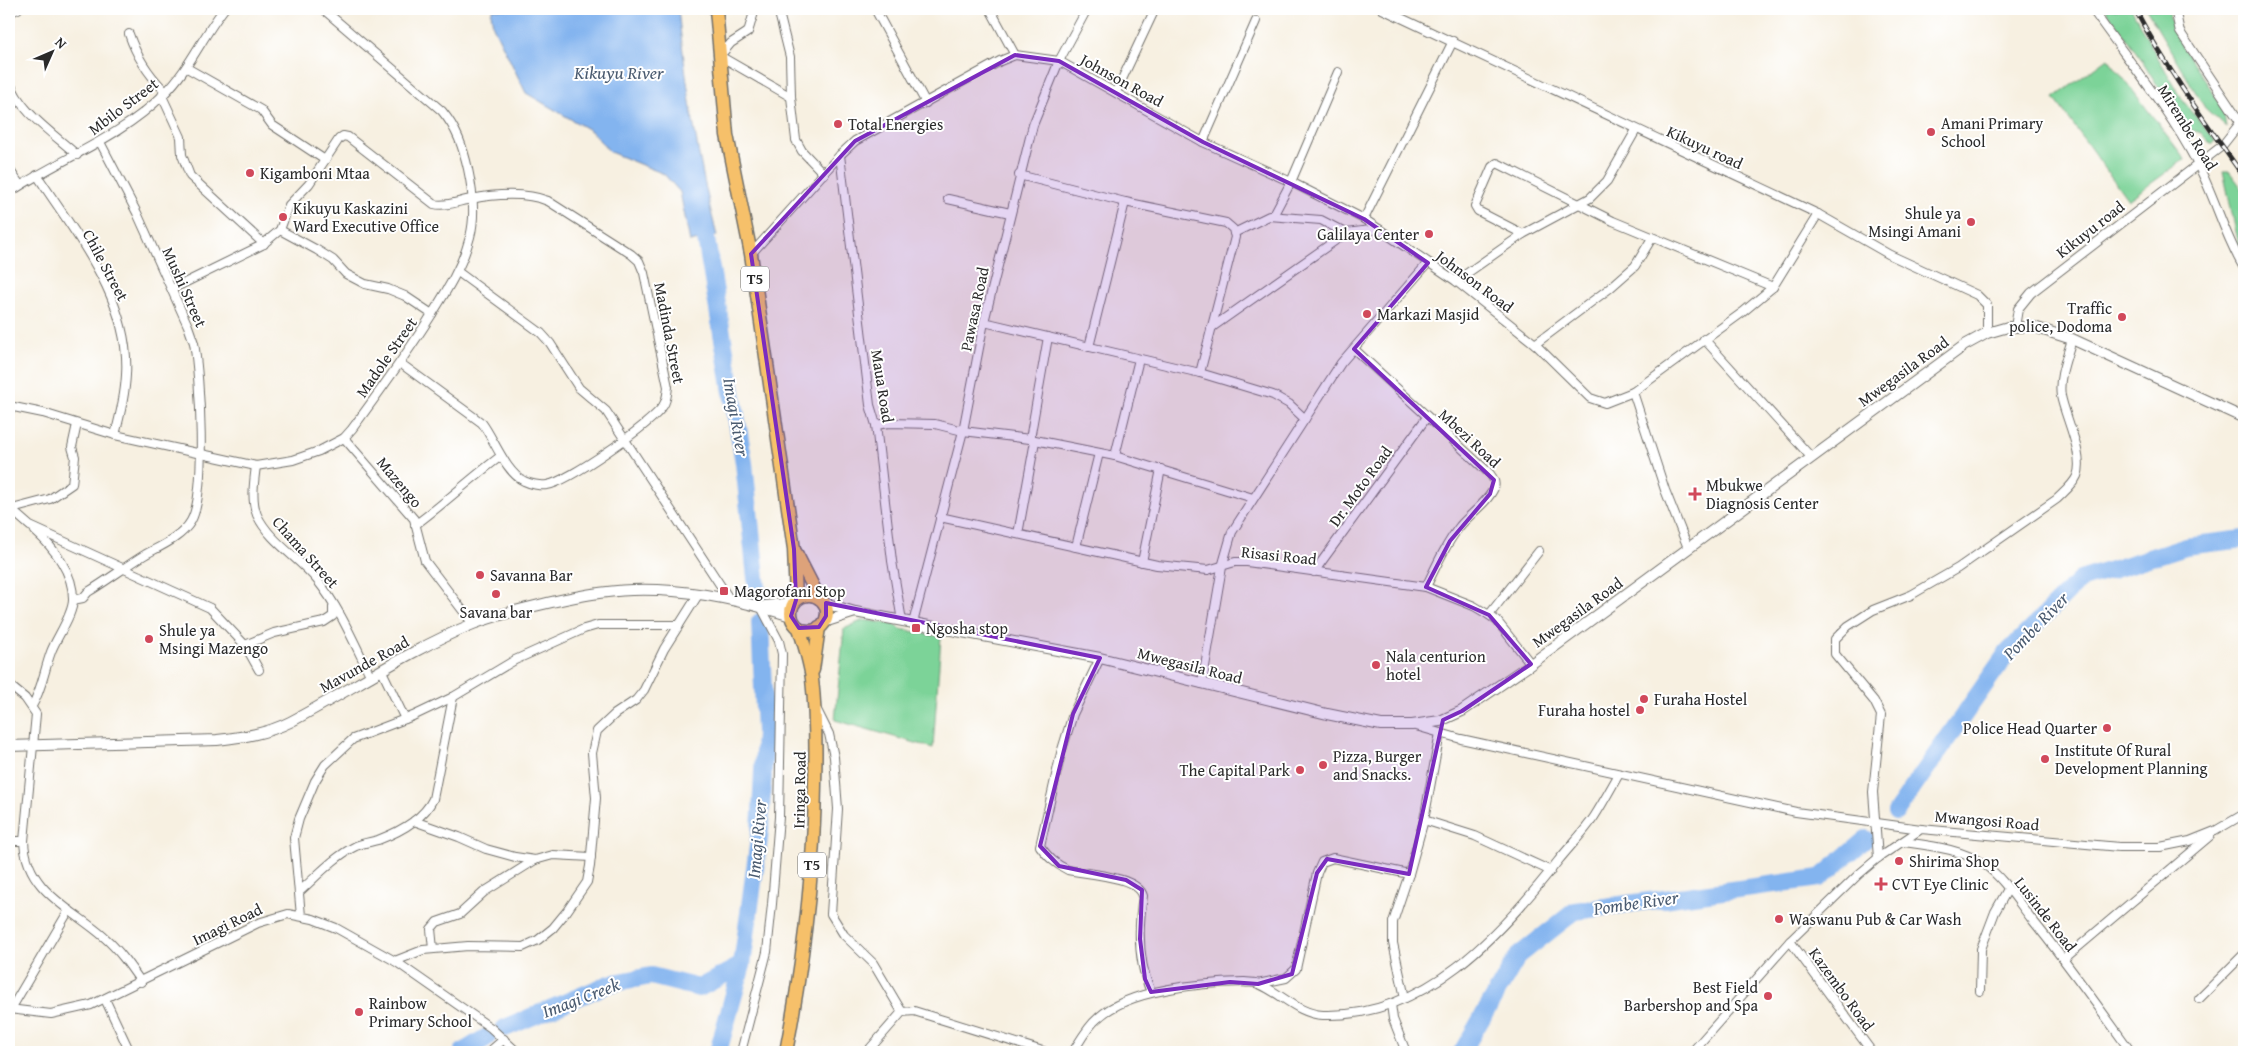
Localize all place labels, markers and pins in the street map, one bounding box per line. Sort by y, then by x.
place label: Amani Primary School [1941,111,2043,153]
place label: Total Energies [848,112,943,136]
marker: Total Energies [832,118,844,130]
marker: Amani Primary School [1925,126,1937,138]
place label: Kigamboni Mtaa [260,161,370,185]
marker: Kigamboni Mtaa [244,167,256,179]
place label: Kikuyu Kaskazini Ward Executive Office [293,196,439,238]
place label: Shule ya Msingi Amani [1868,201,1962,243]
marker: Kikuyu Kaskazini Ward Executive Office [277,211,289,223]
marker: Shule ya Msingi Amani [1965,216,1977,228]
place label: Galilaya Center [1317,222,1419,246]
marker: Galilaya Center [1423,228,1435,240]
place label: Traffic police, Dodoma [2009,296,2112,338]
place label: Markazi Masjid [1377,302,1480,326]
marker: Markazi Masjid [1361,308,1373,320]
marker: Traffic police, Dodoma [2116,311,2128,323]
place label: Mbukwe Diagnosis Center [1706,473,1819,515]
marker: Mbukwe Diagnosis Center [1688,487,1702,501]
place label: Savanna Bar [490,563,573,587]
marker: Savanna Bar [474,569,486,581]
place label: Magorofani Stop [734,579,846,603]
marker: Magorofani Stop [718,585,730,597]
marker: Savana bar [490,588,502,600]
place label: Savana bar [460,600,533,624]
place label: Ngosha stop [926,616,1008,640]
place label: Shule ya Msingi Mazengo [159,618,268,660]
marker: Ngosha stop [910,622,922,634]
marker: Shule ya Msingi Mazengo [143,633,155,645]
place label: Nala centurion hotel [1386,644,1486,686]
marker: Nala centurion hotel [1370,659,1382,671]
place label: Furaha Hostel [1654,687,1748,711]
marker: Furaha Hostel [1638,693,1650,705]
place label: Furaha hostel [1538,698,1631,722]
marker: Furaha hostel [1634,704,1646,716]
place label: Police Head Quarter [1963,716,2097,740]
marker: Police Head Quarter [2101,722,2113,734]
place label: Institute Of Rural Development Planning [2055,738,2207,780]
place label: Pizza, Burger and Snacks. [1333,744,1422,786]
marker: Institute Of Rural Development Planning [2039,753,2051,765]
place label: The Capital Park [1180,758,1291,782]
marker: Pizza, Burger and Snacks. [1317,759,1329,771]
marker: The Capital Park [1294,764,1306,776]
place label: Shirima Shop [1909,849,1999,873]
marker: Shirima Shop [1893,855,1905,867]
place label: CVT Eye Clinic [1892,872,1989,896]
marker: CVT Eye Clinic [1874,877,1888,891]
place label: Waswanu Pub & Car Wash [1789,907,1961,931]
marker: Waswanu Pub & Car Wash [1773,913,1785,925]
place label: Best Field Barbershop and Spa [1624,975,1758,1017]
marker: Best Field Barbershop and Spa [1762,990,1774,1002]
place label: Rainbow Primary School [369,991,472,1033]
marker: Rainbow Primary School [353,1006,365,1018]

